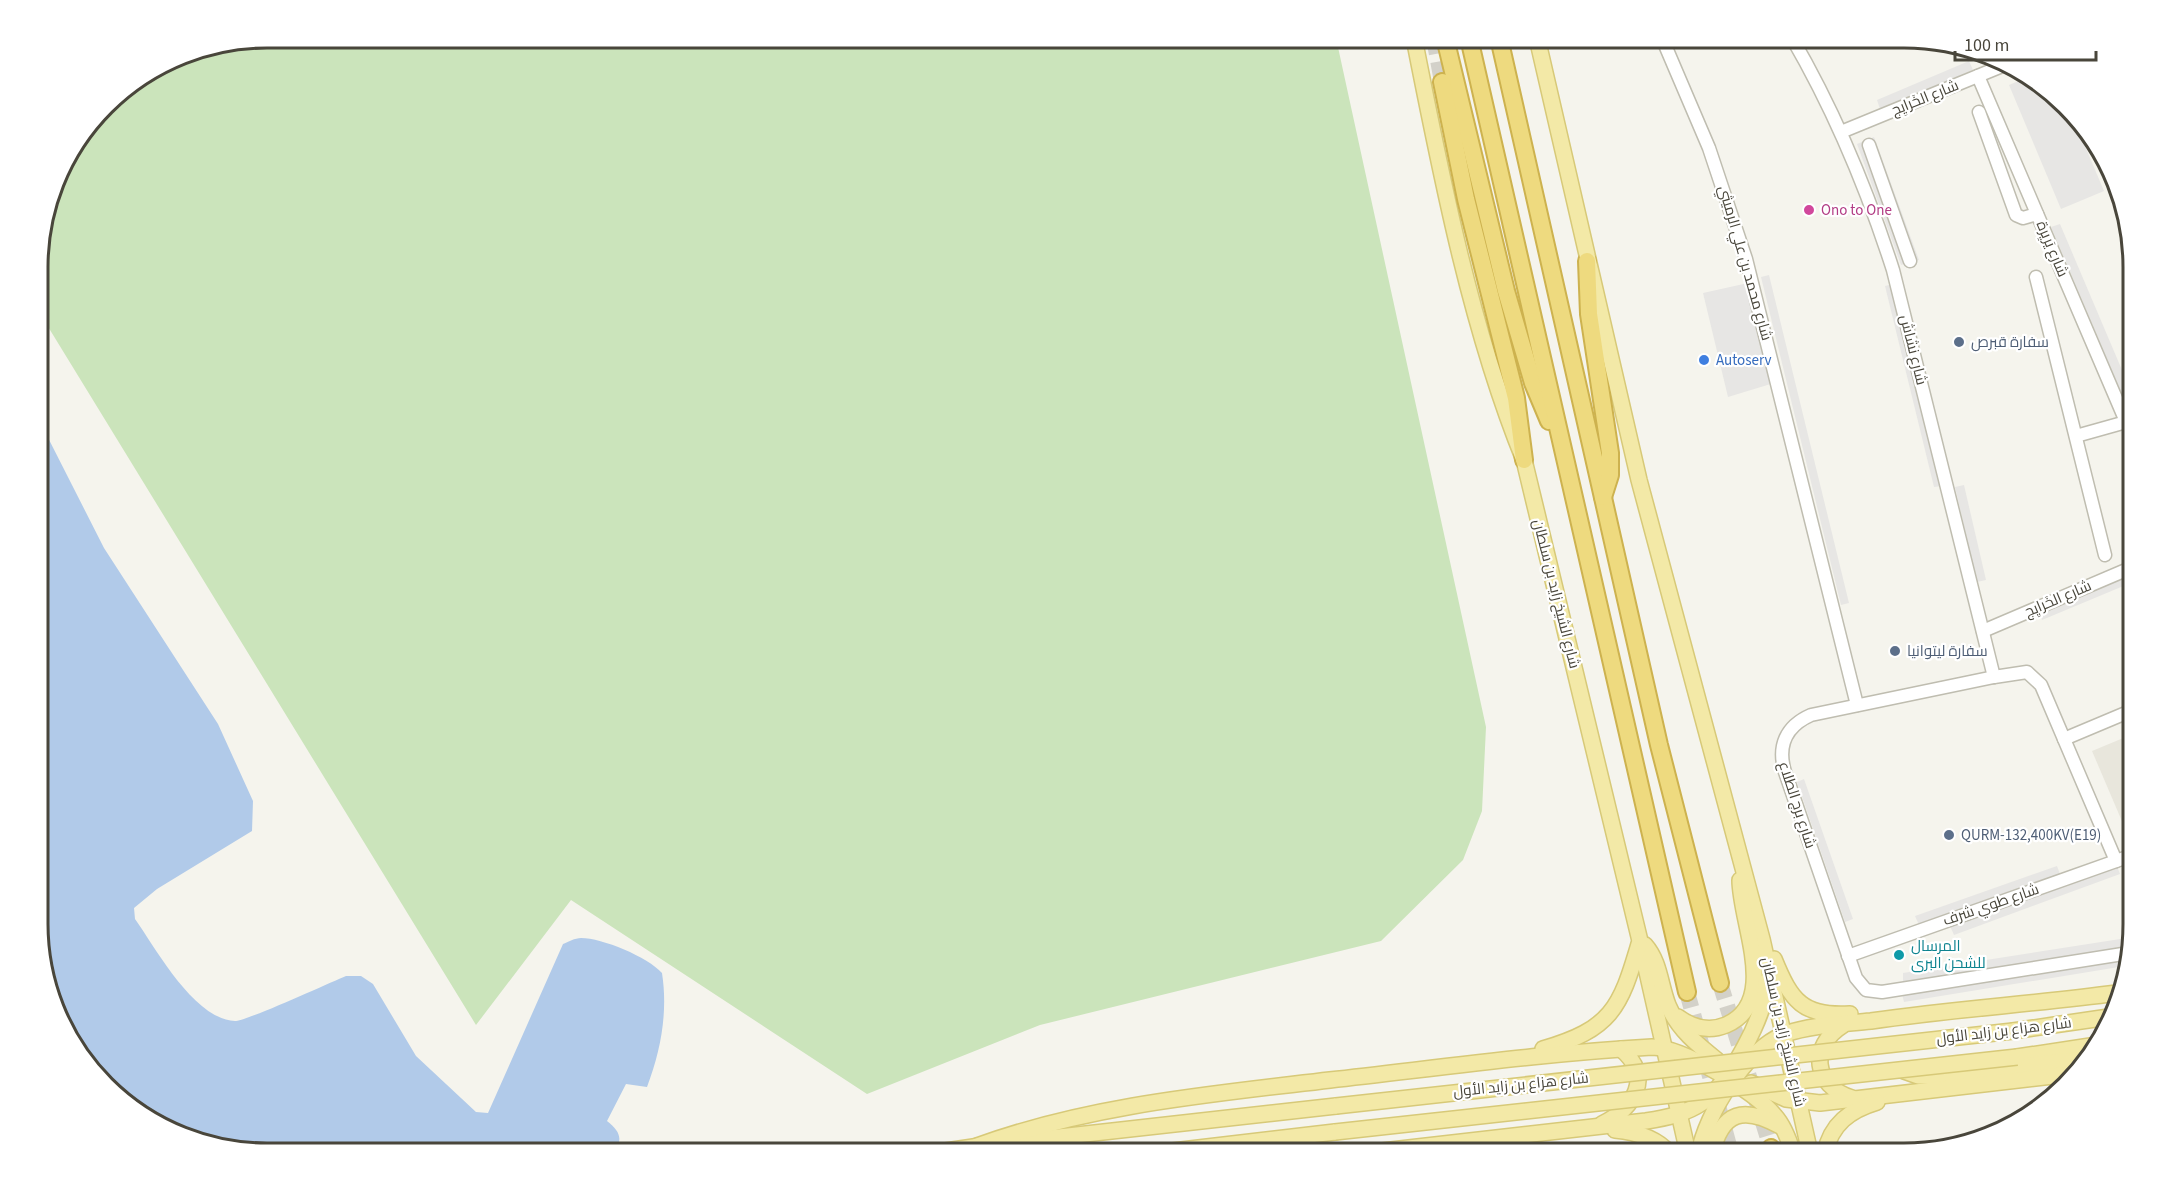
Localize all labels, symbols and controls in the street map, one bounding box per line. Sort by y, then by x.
scale bar [1955,24,2096,62]
text: 100 m [1964,33,2009,58]
street label: شارع الخَرايِج [1888,75,1962,121]
street label: شارع محمد بن علي الرميثي [1712,183,1777,343]
place label: Ono to One [1821,200,1892,221]
marker: Ono to One [1802,203,1816,217]
street label: شارع يَريِرة [2031,218,2073,280]
street label: شارع نشاش [1894,313,1932,387]
place label: سفارة قبرص [1971,332,2049,353]
marker: سفارة قبرص [1952,335,1966,349]
place label: Autoserv [1716,350,1772,371]
marker: Autoserv [1697,353,1711,367]
street label: شارع الشيخ زايد بن سلطان [1527,517,1585,671]
street label: شارع الخَرايِج [2021,575,2095,623]
place label: سفارة ليتوانيا [1907,641,1988,662]
marker: سفارة ليتوانيا [1888,644,1902,658]
street label: شارع برج الطلاع [1773,759,1821,851]
place label: QURM-132,400KV(E19) [1961,825,2101,846]
marker: QURM-132,400KV(E19) [1942,828,1956,842]
street label: شارع طوي شرف [1940,879,2042,932]
place label: المرسال للشحن البرى [1911,936,1986,974]
marker: المرسال للشحن البرى [1892,948,1906,962]
street label: شارع الشيخ زايد بن سلطان [1756,955,1810,1109]
street label: شارع هزاع بن زايد الأول [1935,1012,2073,1050]
street label: شارع هزاع بن زايد الأول [1452,1067,1590,1103]

